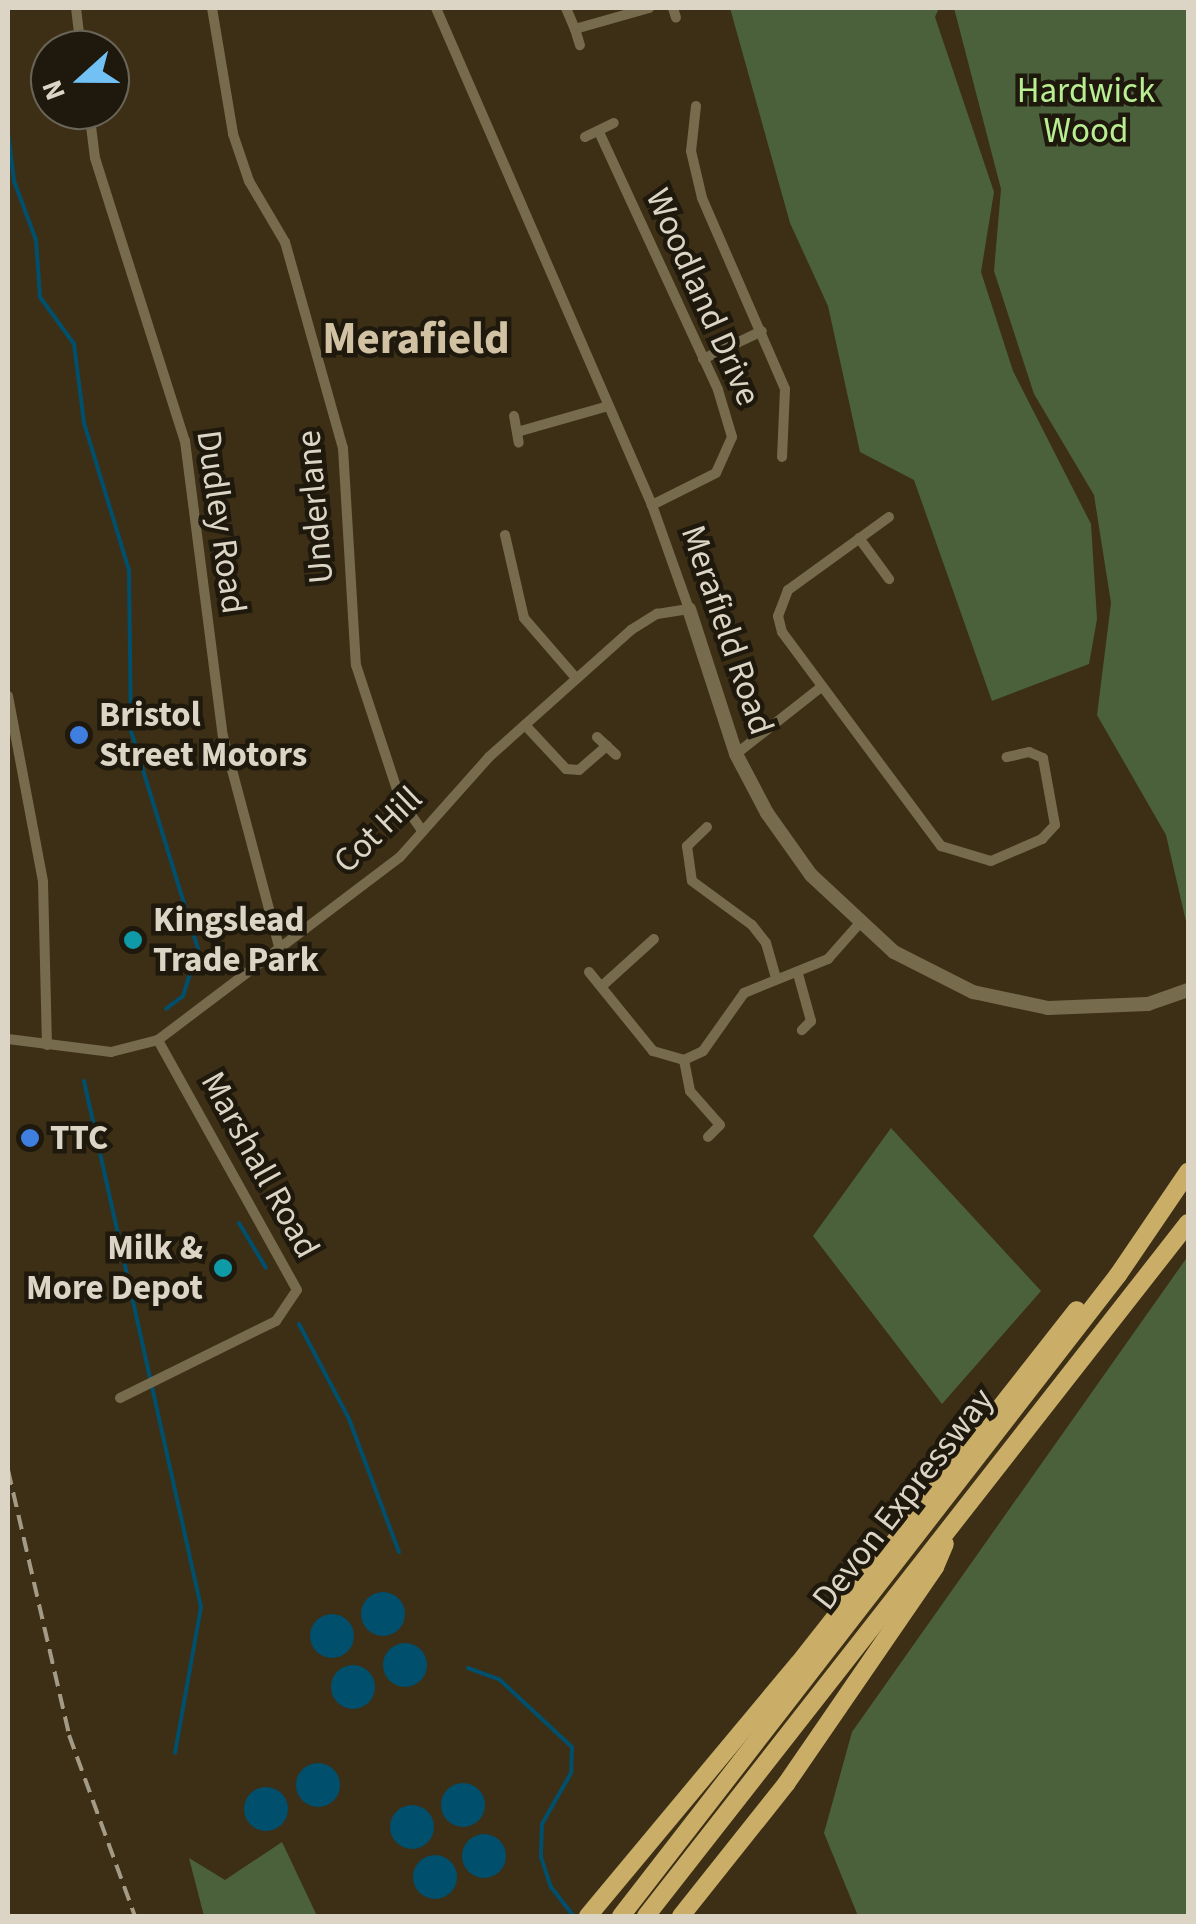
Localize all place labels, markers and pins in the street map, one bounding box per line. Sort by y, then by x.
place label: Bristol Street Motors [99,694,307,776]
marker: Bristol Street Motors [68,724,90,746]
place label: Kingslead Trade Park [153,899,319,981]
marker: Kingslead Trade Park [122,929,144,951]
place label: TTC [50,1117,108,1159]
marker: TTC [19,1127,41,1149]
place label: Milk & More Depot [26,1227,203,1309]
marker: Milk & More Depot [212,1257,234,1279]

